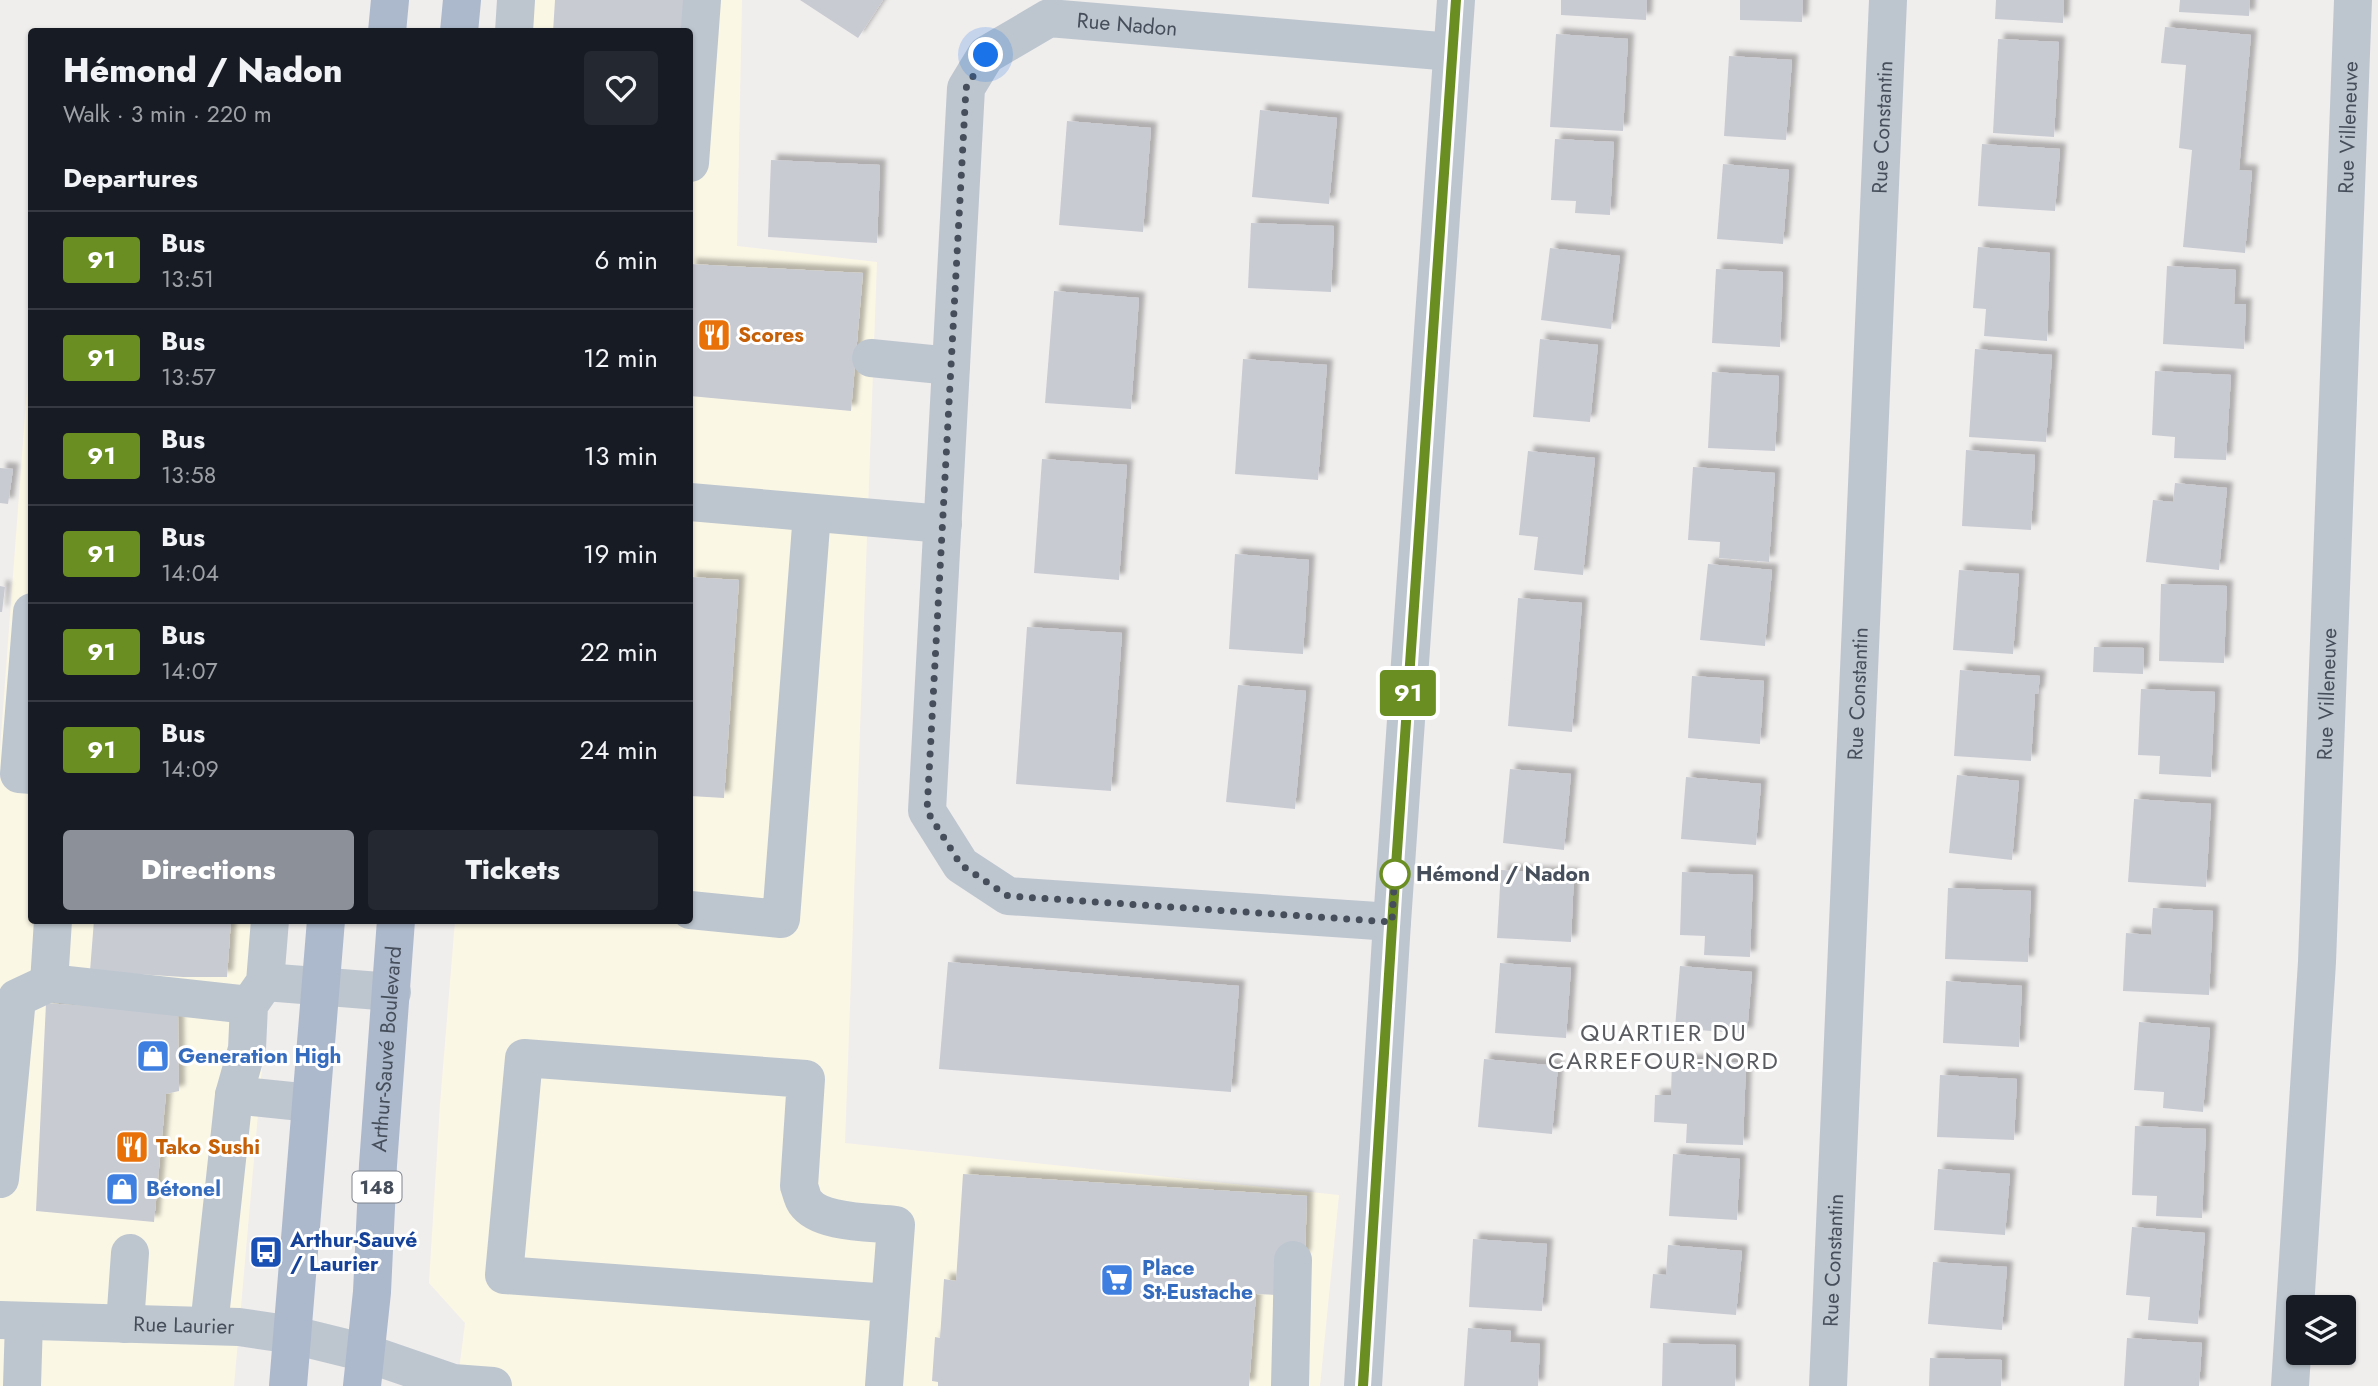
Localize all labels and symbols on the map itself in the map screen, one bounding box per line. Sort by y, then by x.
street label: Rue Nadon [1076,5,1179,44]
your location [968,37,1003,72]
street label: Rue Constantin [1865,60,1900,194]
street label: Rue Villeneuve [2331,61,2366,194]
restaurant icon: Scores [695,316,733,354]
place label: Scores [738,320,804,350]
street label: Rue Constantin [1840,627,1876,761]
street label: Rue Villeneuve [2310,627,2345,761]
line badge: 91 [1376,670,1440,716]
marker: Hémond / Nadon [1380,859,1410,889]
place label: Hémond / Nadon [1416,859,1590,889]
street label: Arthur-Sauvé Boulevard [364,945,409,1153]
district label: QUARTIER DU CARREFOUR-NORD [1548,1015,1780,1078]
shop icon: Generation High [134,1037,172,1075]
place label: Generation High [178,1041,341,1071]
restaurant icon: Tako Sushi [113,1128,151,1166]
place label: Tako Sushi [156,1132,260,1162]
shop icon: Bétonel [103,1170,141,1208]
road number: 148 [352,1172,402,1203]
place label: Bétonel [146,1174,221,1204]
street label: Rue Constantin [1816,1193,1851,1327]
place label: Arthur-Sauvé / Laurier [289,1225,417,1279]
bus stop icon: Arthur-Sauvé / Laurier [247,1233,285,1271]
place label: Place St-Eustache [1142,1253,1253,1307]
supermarket icon: Place St-Eustache [1098,1261,1136,1299]
street label: Rue Laurier [133,1309,236,1342]

